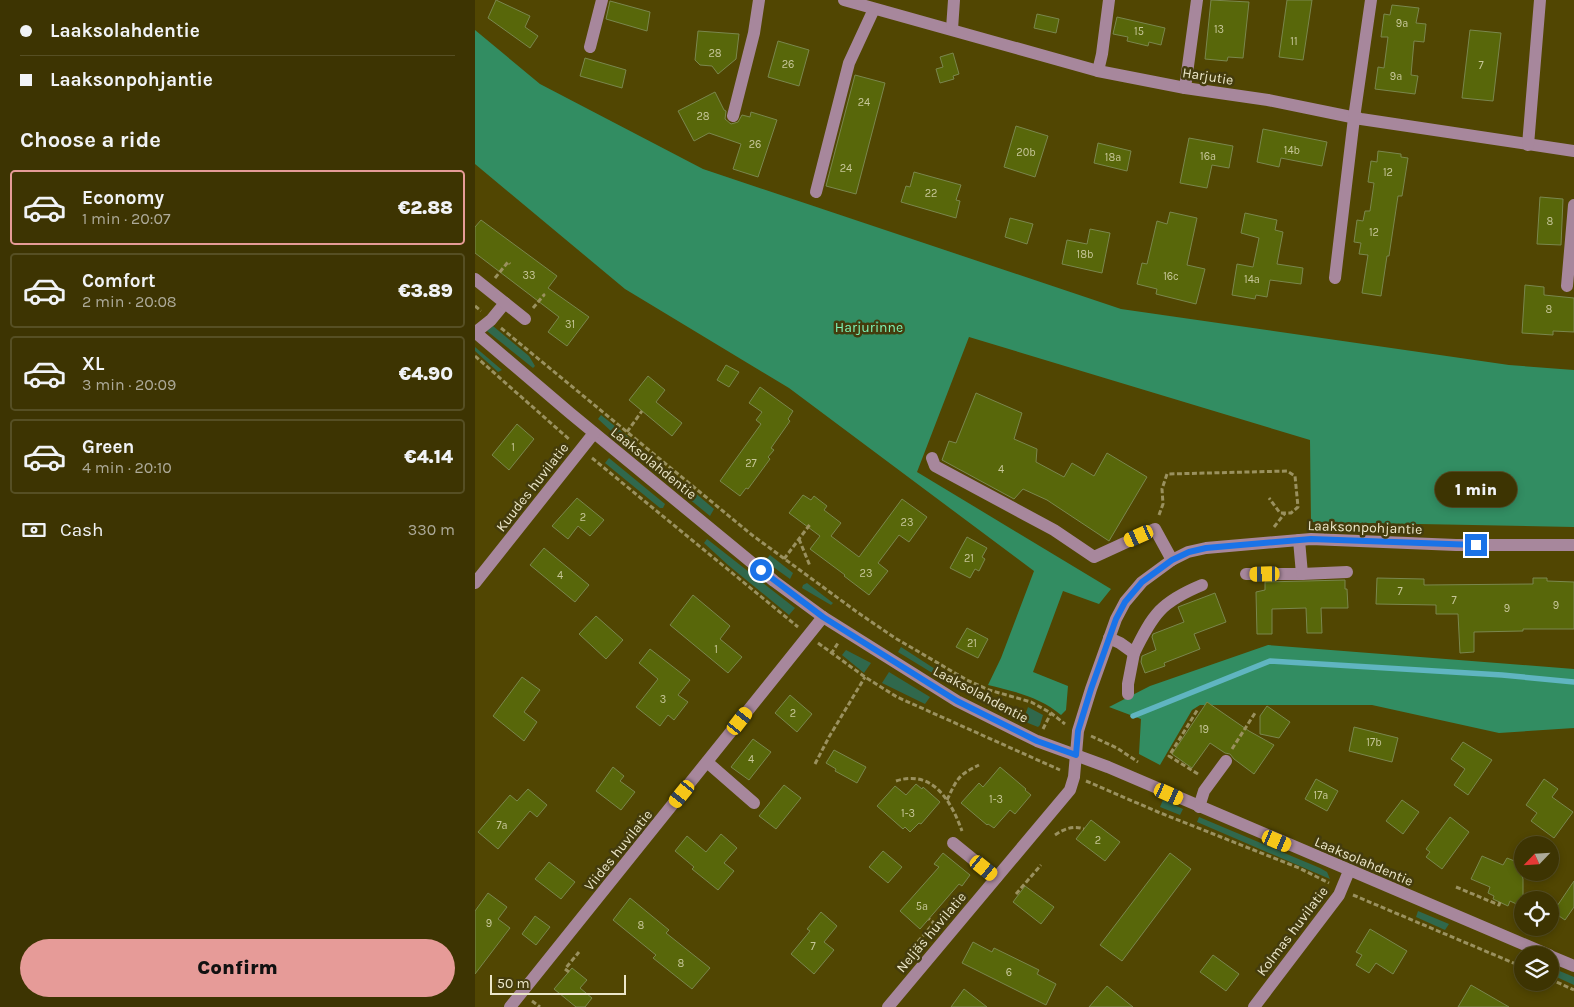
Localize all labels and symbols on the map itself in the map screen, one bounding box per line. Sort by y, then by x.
house number: 9a [1396,17,1408,30]
house number: 13 [1214,23,1224,36]
house number: 15 [1134,25,1144,38]
house number: 11 [1290,35,1298,48]
house number: 28 [708,47,722,60]
house number: 26 [782,58,794,71]
house number: 7 [1478,59,1484,72]
street label: Harjutie [1181,64,1235,89]
house number: 9a [1390,70,1402,83]
house number: 24 [858,96,870,109]
house number: 28 [696,110,710,123]
house number: 26 [749,138,761,151]
house number: 14b [1284,144,1300,157]
house number: 20b [1016,146,1036,159]
house number: 16a [1200,150,1216,163]
house number: 18a [1105,151,1121,164]
house number: 24 [840,162,852,175]
house number: 12 [1383,166,1393,179]
house number: 22 [925,187,937,200]
house number: 8 [1547,215,1554,228]
house number: 12 [1369,226,1379,239]
house number: 18b [1077,248,1093,261]
house number: 33 [523,269,536,282]
house number: 16c [1163,270,1179,283]
house number: 14a [1244,273,1260,286]
house number: 8 [1546,303,1553,316]
house number: 31 [565,318,575,331]
park label: Harjurinne [835,319,903,336]
street label: Laaksolahdentie [607,424,700,503]
street label: Kuudes huvilatie [492,440,572,535]
house number: 1 [511,441,515,454]
house number: 27 [745,457,757,470]
house number: 4 [998,463,1004,476]
callout: 1 min [1435,472,1517,508]
house number: 2 [580,511,586,524]
house number: 23 [901,516,913,529]
street label: Laaksonpohjantie [1307,517,1423,538]
car [1122,523,1155,549]
route end [1465,534,1487,556]
house number: 21 [964,552,974,565]
route start [750,559,772,581]
car [1249,566,1280,582]
house number: 23 [860,567,872,580]
house number: 4 [557,569,563,582]
house number: 7 [1397,585,1403,598]
house number: 7 [1451,594,1457,607]
house number: 9 [1553,599,1559,612]
house number: 9 [1504,602,1510,615]
house number: 21 [967,637,977,650]
house number: 1 [714,643,718,656]
street label: Laaksolahdentie [930,662,1031,727]
house number: 3 [660,693,666,706]
car [724,705,755,737]
house number: 2 [790,707,796,720]
house number: 19 [1199,723,1209,736]
house number: 17b [1366,736,1382,749]
house number: 4 [748,753,754,766]
car [666,778,697,810]
car [1152,781,1185,807]
house number: 17a [1314,789,1328,802]
house number: 1-3 [989,793,1003,806]
street label: Viides huvilatie [581,807,656,894]
house number: 1-3 [901,807,915,820]
house number: 7a [496,819,508,832]
car [1260,828,1293,854]
street label: Laaksolahdentie [1312,833,1416,890]
house number: 2 [1095,834,1101,847]
north arrow [1514,836,1559,881]
car [967,853,1000,883]
street label: Kolmas huvilatie [1253,883,1332,980]
street label: Neljäs huvilatie [893,889,970,976]
house number: 5a [916,900,928,913]
house number: 9 [486,917,492,930]
house number: 8 [638,919,645,932]
house number: 7 [810,940,816,953]
house number: 8 [678,957,685,970]
house number: 6 [1006,966,1012,979]
scale bar [490,972,626,995]

